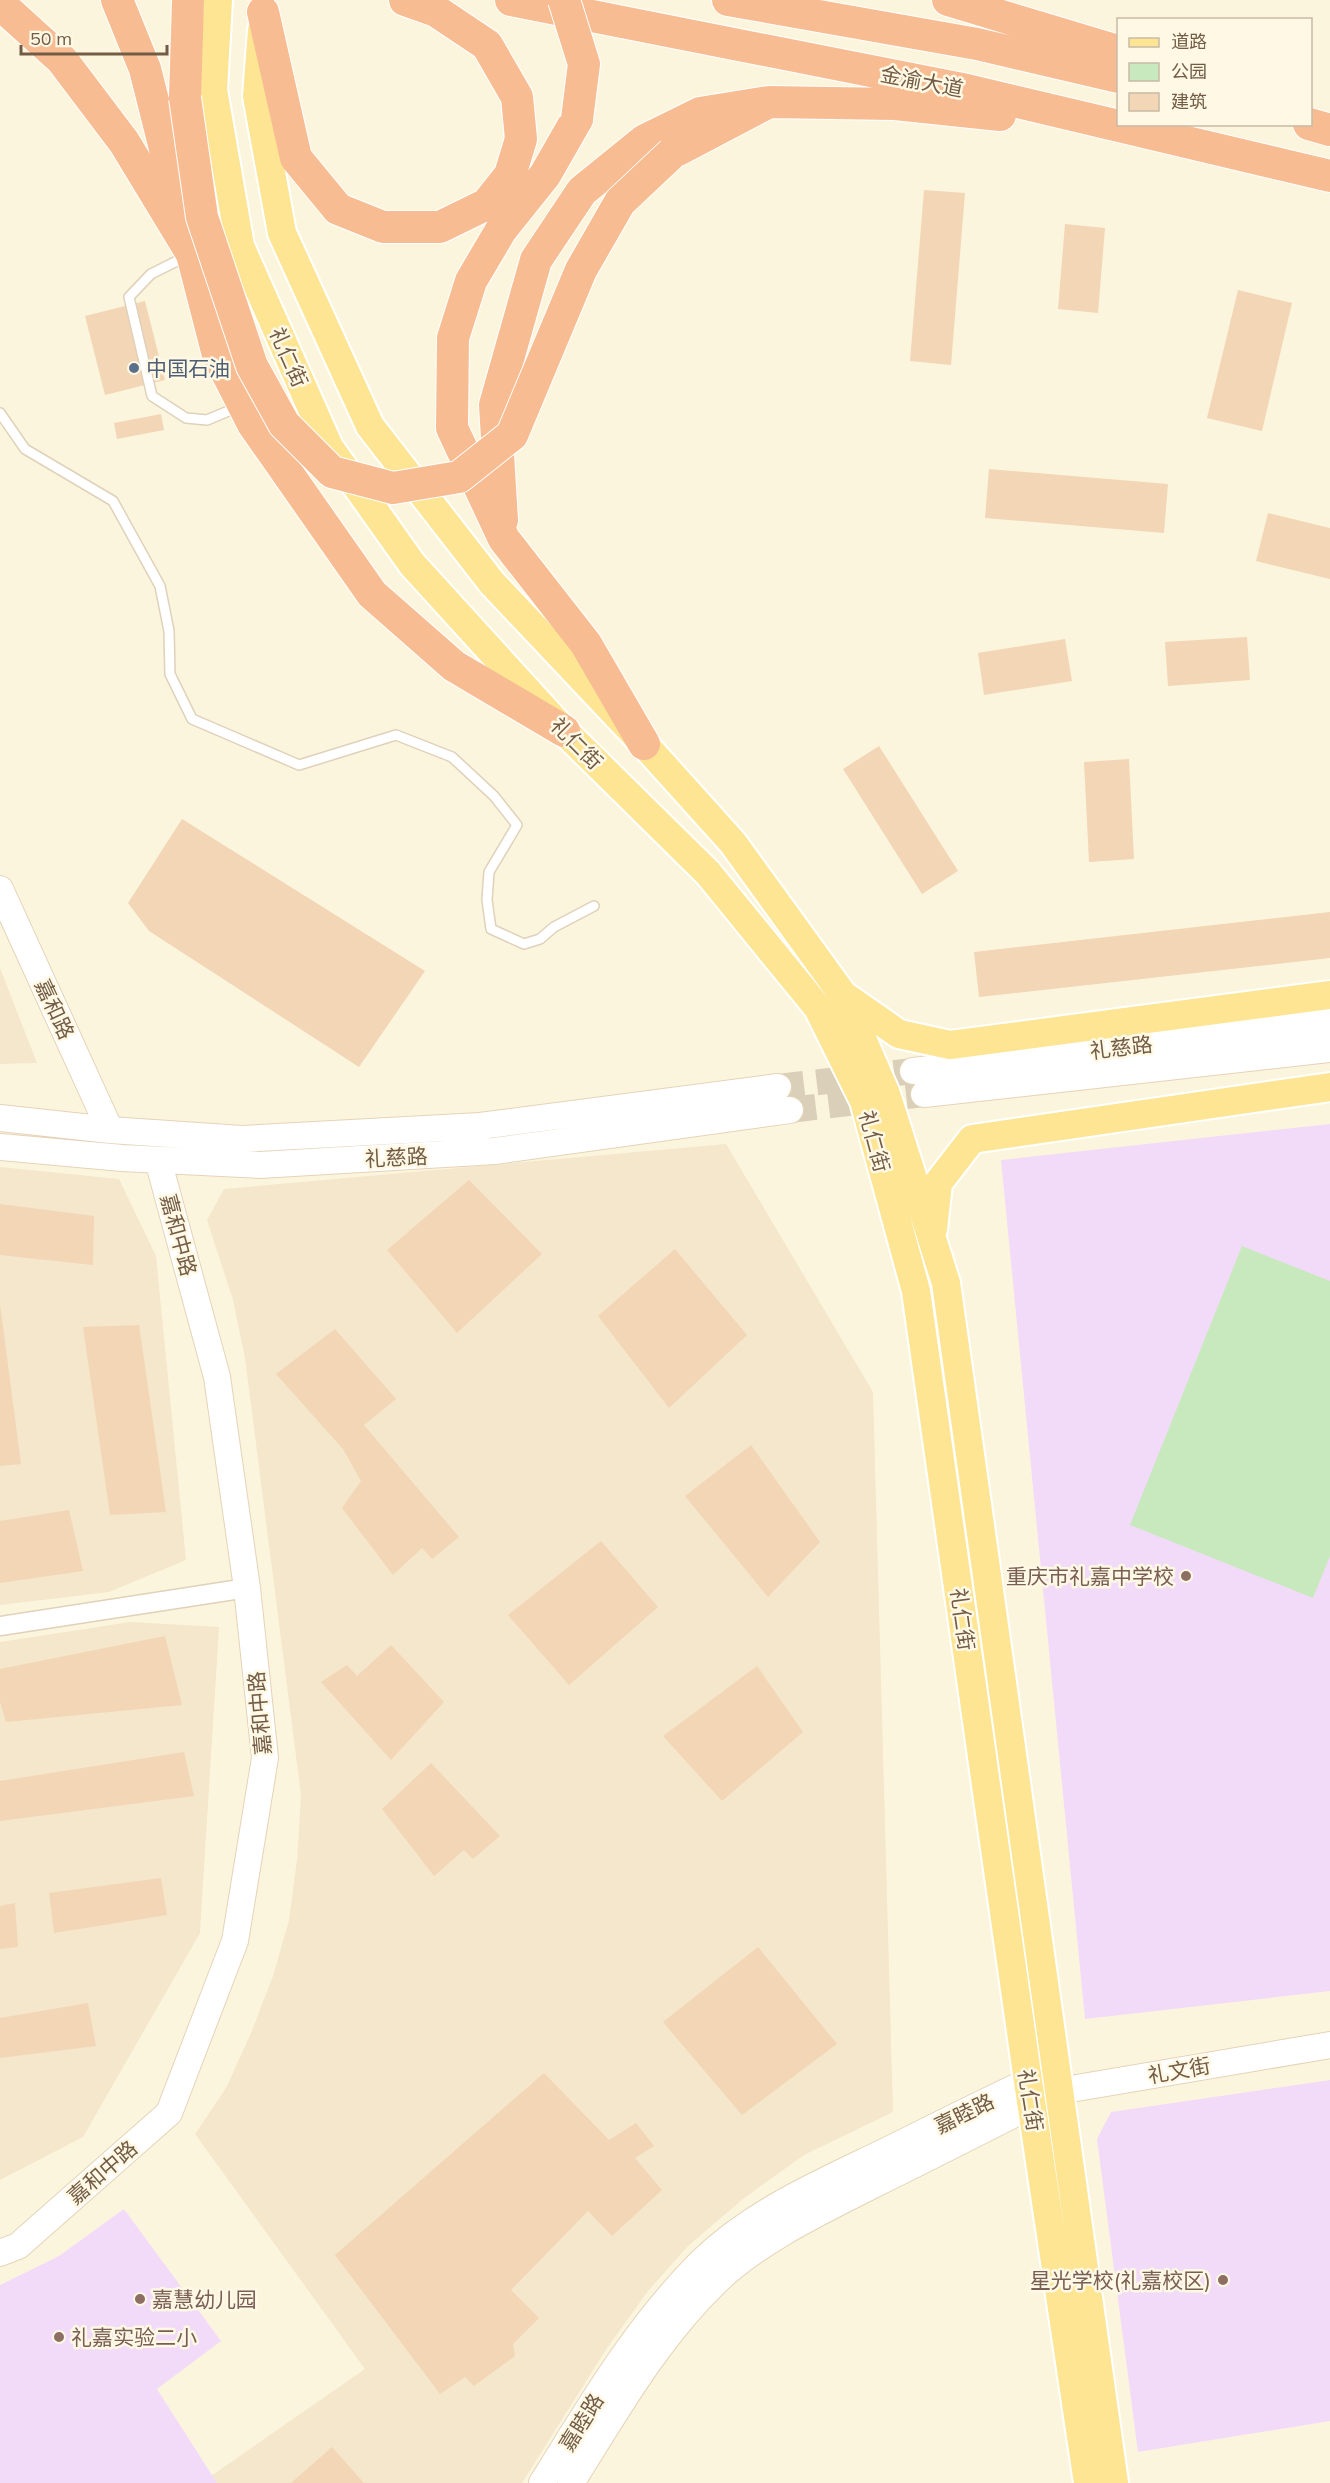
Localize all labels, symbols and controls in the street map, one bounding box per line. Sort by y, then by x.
scale bar [21,18,166,56]
legend [1117,18,1312,126]
text: 50 m [30,27,72,50]
text: 道路 [1171,30,1207,53]
street label: 金渝大道 [878,60,966,102]
text: 公园 [1171,60,1207,83]
text: 建筑 [1171,90,1207,113]
street label: 礼仁街 [264,323,314,391]
place label: 中国石油 [146,355,230,381]
marker: 中国石油 [127,361,141,375]
street label: 礼仁街 [546,712,608,774]
street label: 嘉和路 [30,975,80,1043]
street label: 礼慈路 [1088,1030,1154,1064]
street label: 礼仁街 [854,1107,896,1175]
street label: 礼慈路 [364,1142,428,1172]
street label: 嘉和中路 [156,1191,202,1279]
place label: 重庆市礼嘉中学校 [1006,1563,1174,1589]
marker: 重庆市礼嘉中学校 [1179,1569,1193,1583]
street label: 礼仁街 [946,1586,980,1652]
street label: 嘉和中路 [242,1670,276,1756]
street label: 礼文街 [1146,2052,1212,2088]
street label: 礼仁街 [1013,2067,1049,2133]
street label: 嘉睦路 [930,2088,998,2138]
street label: 嘉和中路 [62,2135,142,2209]
place label: 星光学校(礼嘉校区) [1030,2267,1211,2293]
marker: 星光学校(礼嘉校区) [1216,2273,1230,2287]
place label: 嘉慧幼儿园 [152,2286,257,2312]
marker: 嘉慧幼儿园 [133,2292,147,2306]
place label: 礼嘉实验二小 [71,2324,197,2350]
marker: 礼嘉实验二小 [52,2330,66,2344]
street label: 嘉睦路 [553,2388,609,2456]

